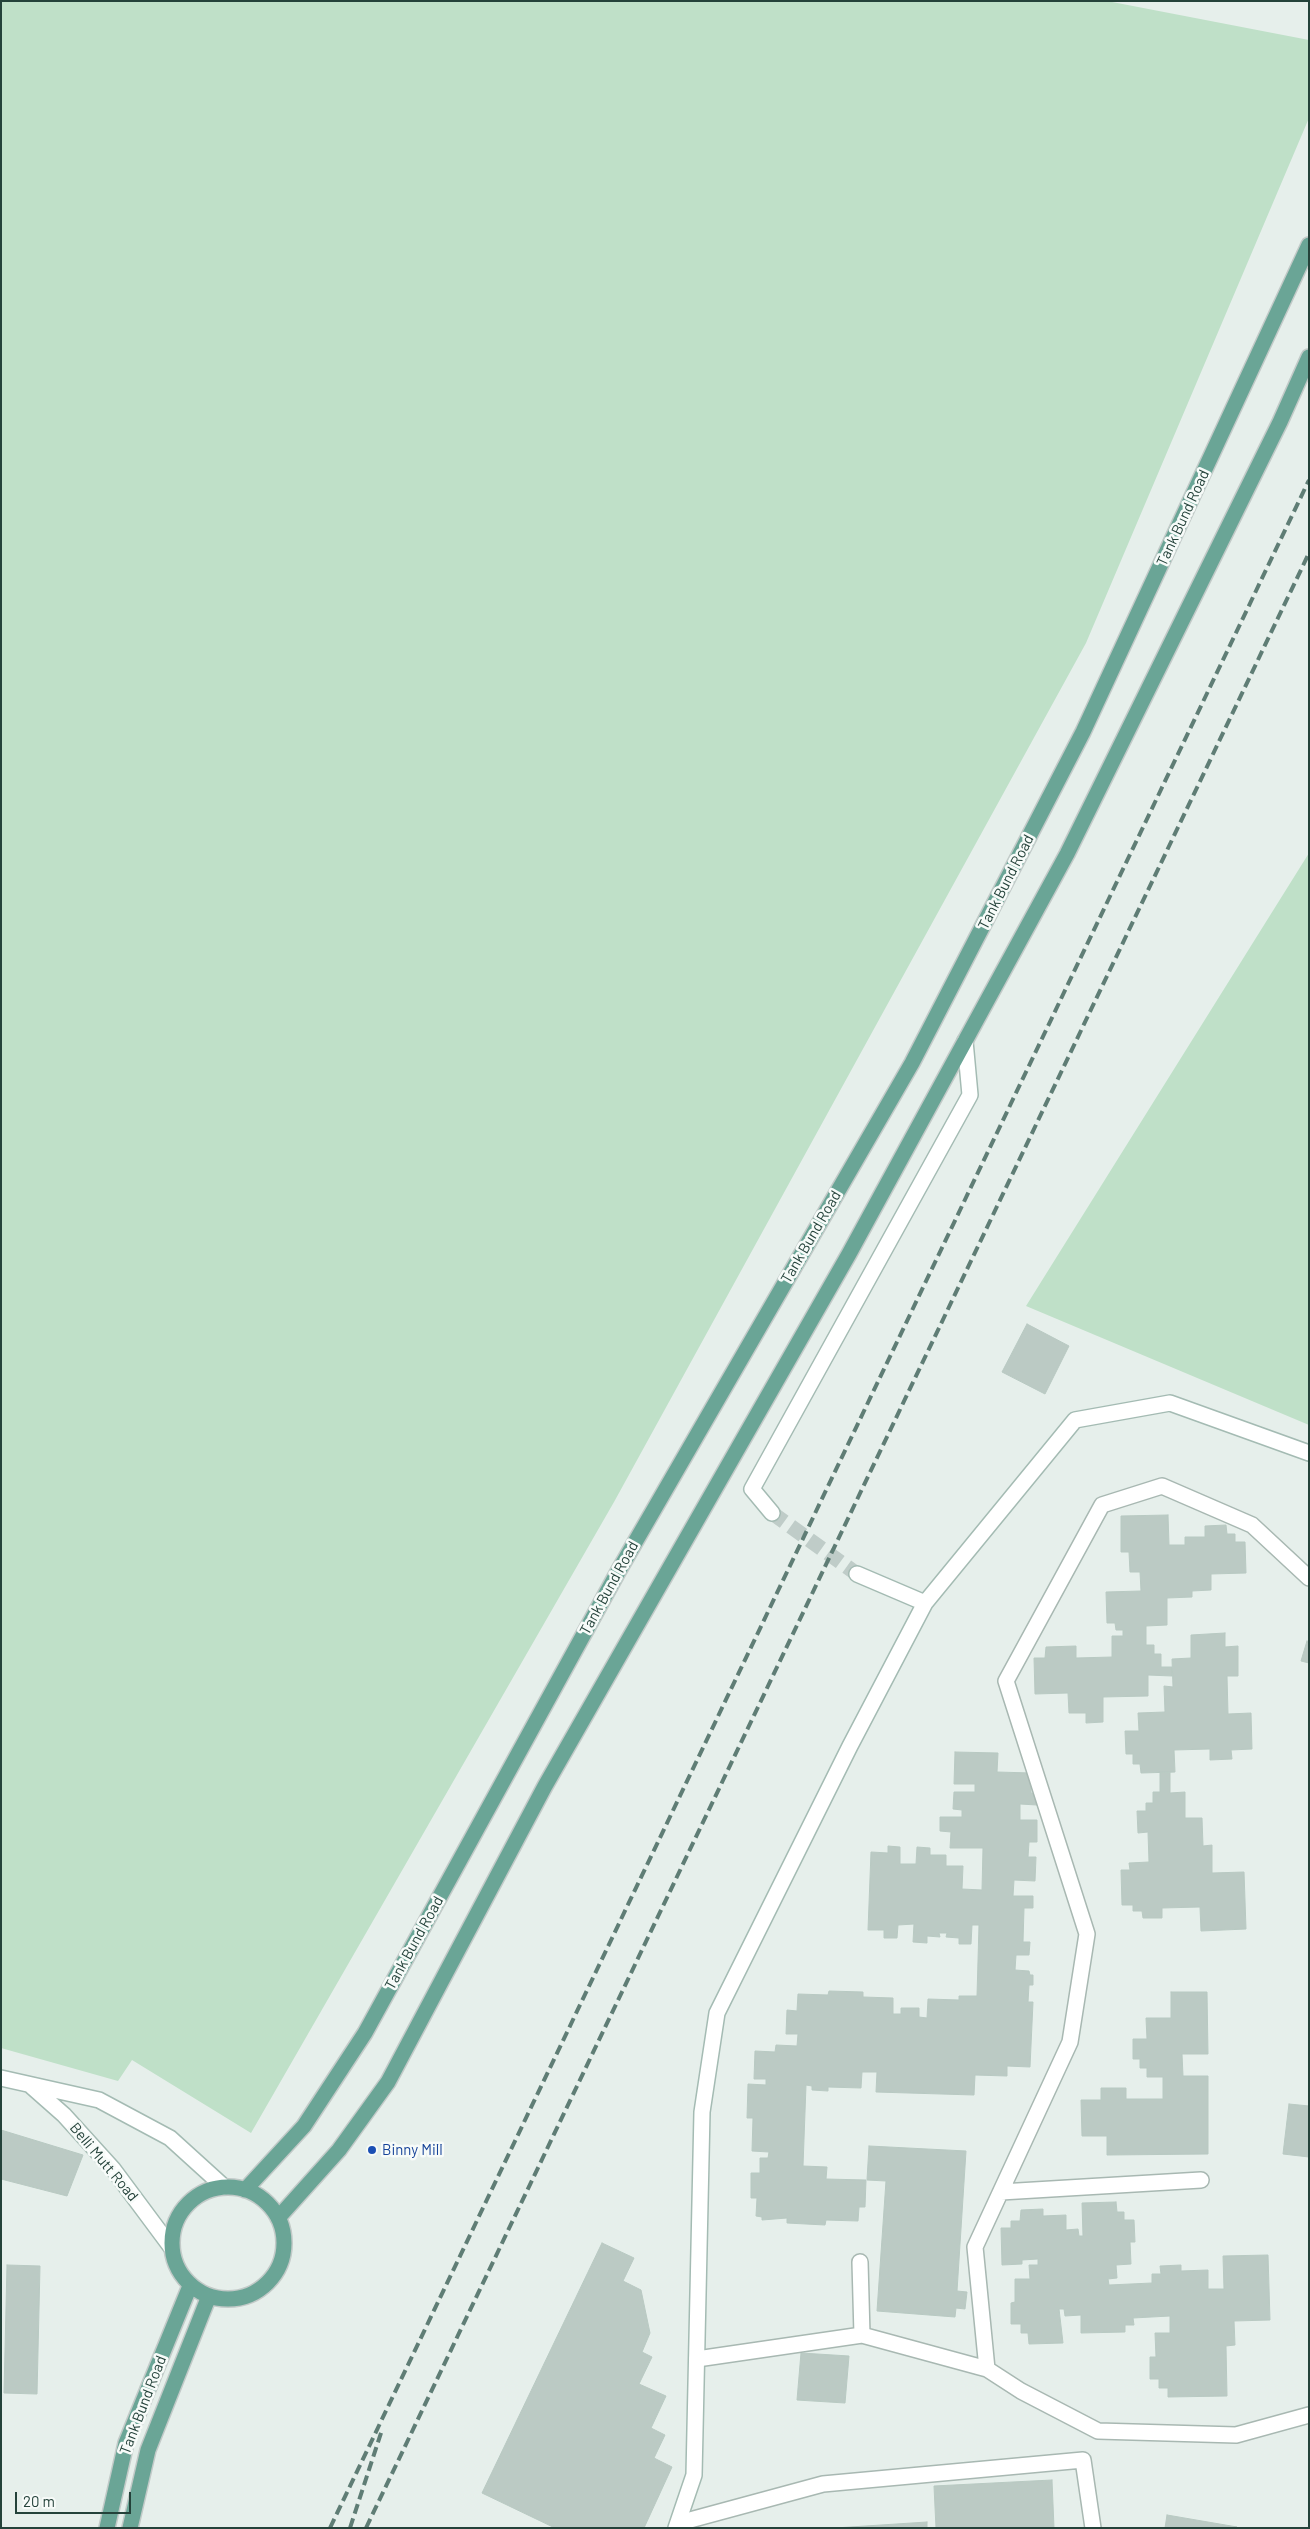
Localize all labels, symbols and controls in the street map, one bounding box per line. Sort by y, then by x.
street label: Tank Bund Road [1153,467,1213,569]
street label: Tank Bund Road [974,832,1038,932]
street label: Tank Bund Road [777,1187,845,1287]
street label: Tank Bund Road [576,1538,642,1638]
street label: Tank Bund Road [381,1893,447,1993]
street label: Belli Mutt Road [66,2119,142,2205]
place label: Binny Mill [382,2141,443,2159]
marker: Binny Mill [366,2144,378,2156]
street label: Tank Bund Road [116,2353,170,2457]
scale bar [18,2482,134,2514]
text: 20 m [23,2492,55,2510]

